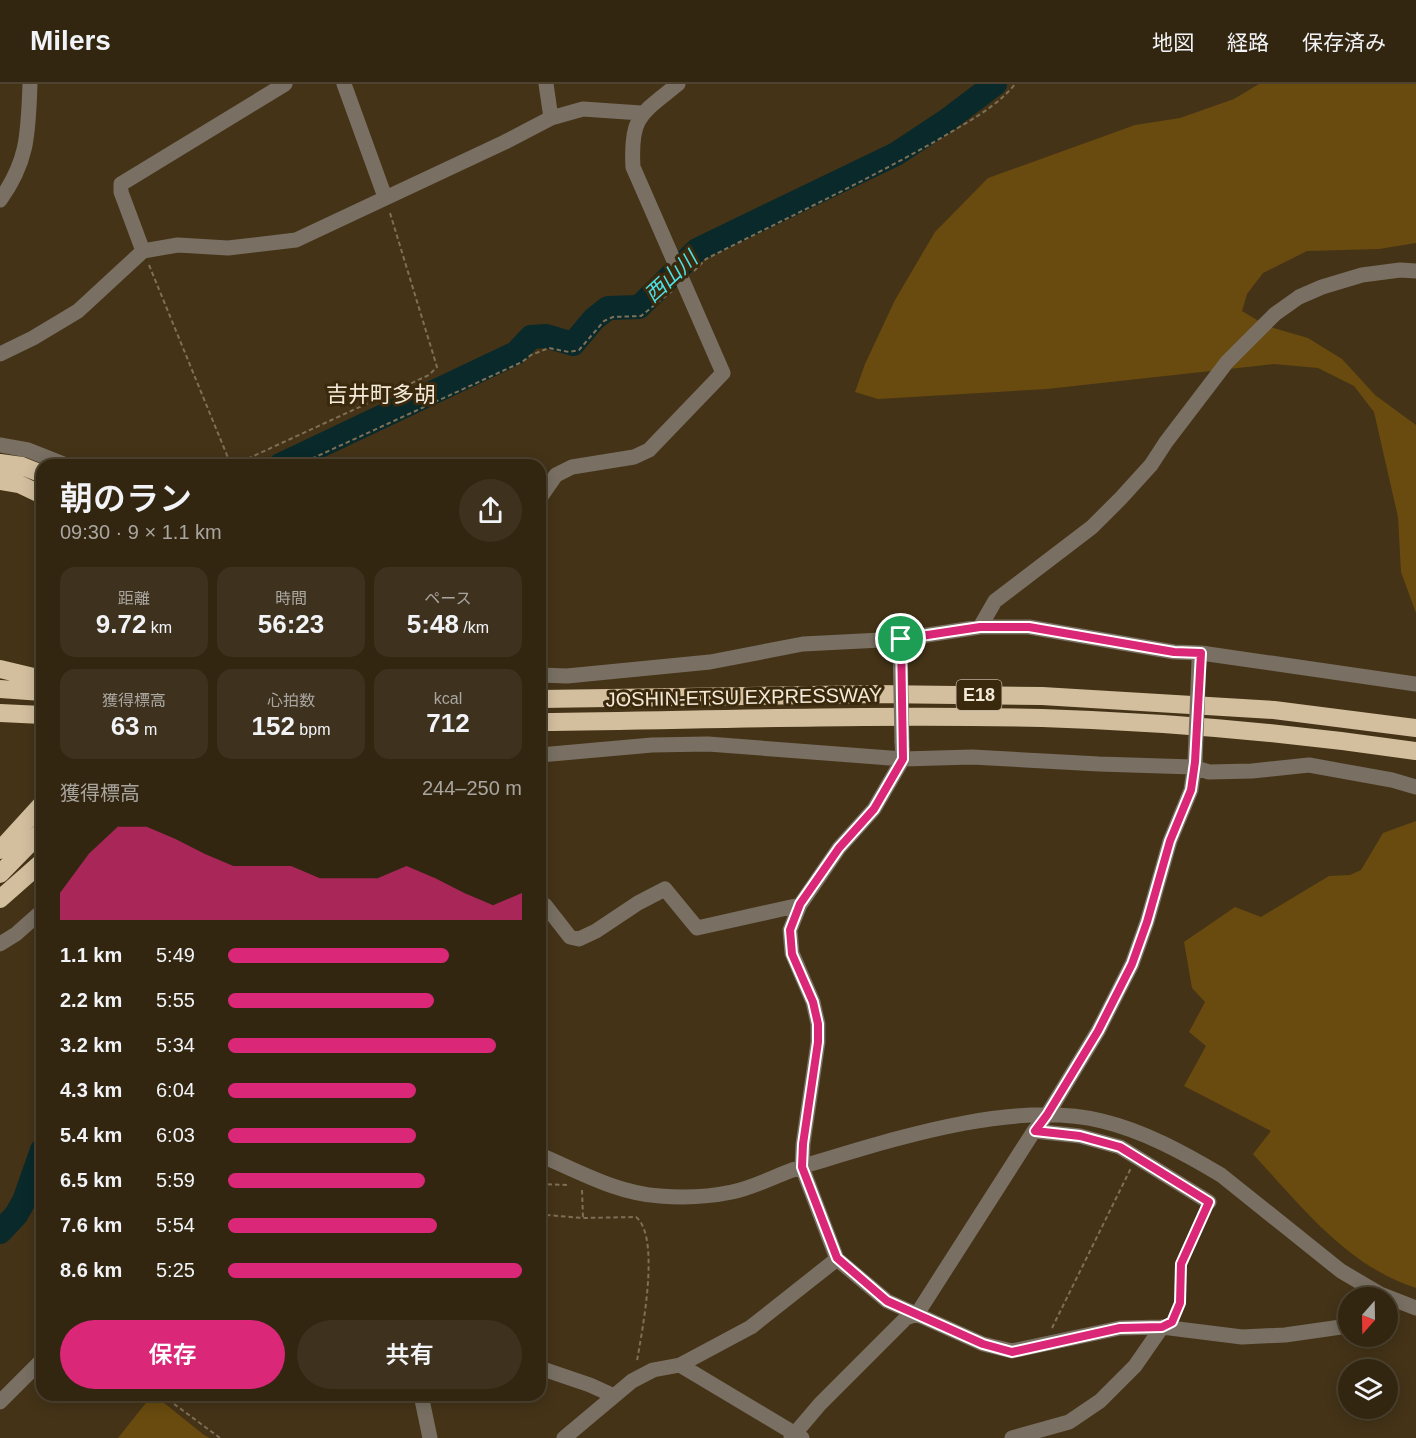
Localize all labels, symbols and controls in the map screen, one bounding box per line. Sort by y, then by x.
text: Milers [30,25,111,56]
text: 地図 [1152,31,1194,54]
text: 経路 [1227,31,1269,54]
text: 保存済み [1302,31,1386,54]
water label: 西山川 [640,245,703,307]
district label: 吉井町多胡 [326,382,436,407]
button: share [459,479,522,542]
text: 朝のラン [60,480,192,517]
text: 09:30 · 9 × 1.1 km [60,521,222,543]
text: 距離 [118,590,150,607]
text: 時間 [275,590,307,607]
text: ペース [424,590,472,607]
text: 9.72 [96,609,146,639]
text: 56:23 [258,609,324,639]
text: 5:48 [407,609,459,639]
pin [875,613,926,664]
text: km [146,619,172,636]
text: /km [459,619,489,636]
icon: arrive [884,622,917,655]
road number: E18 [956,680,1002,710]
street label: JOSHIN-ETSU EXPRESSWAY [605,684,883,710]
text: kcal [434,690,462,707]
text: 獲得標高 [102,692,166,709]
text: 心拍数 [267,692,315,709]
text: 712 [426,708,470,738]
text: 63 [111,711,140,741]
text: 152 [252,711,295,741]
text: m [140,721,157,738]
text: bpm [295,721,330,738]
text: 244–250 m [422,777,522,799]
text: 獲得標高 [60,782,140,804]
text: 1.1 km [60,944,122,966]
text: 5:49 [156,944,195,966]
text: 2.2 km [60,989,122,1011]
text: 5:55 [156,989,195,1011]
text: 3.2 km [60,1034,122,1056]
text: 5:34 [156,1034,195,1056]
text: 4.3 km [60,1079,122,1101]
text: 6:04 [156,1079,195,1101]
text: 5.4 km [60,1124,122,1146]
text: 6:03 [156,1124,195,1146]
text: 6.5 km [60,1169,122,1191]
text: 5:59 [156,1169,195,1191]
text: 7.6 km [60,1214,122,1236]
text: 5:54 [156,1214,195,1236]
text: 8.6 km [60,1259,122,1281]
text: 5:25 [156,1259,195,1281]
north arrow [1338,1287,1398,1347]
map controls [1338,1287,1398,1419]
button: 保存 [60,1320,285,1389]
button: 共有 [297,1320,522,1389]
button: layers [1338,1359,1398,1419]

